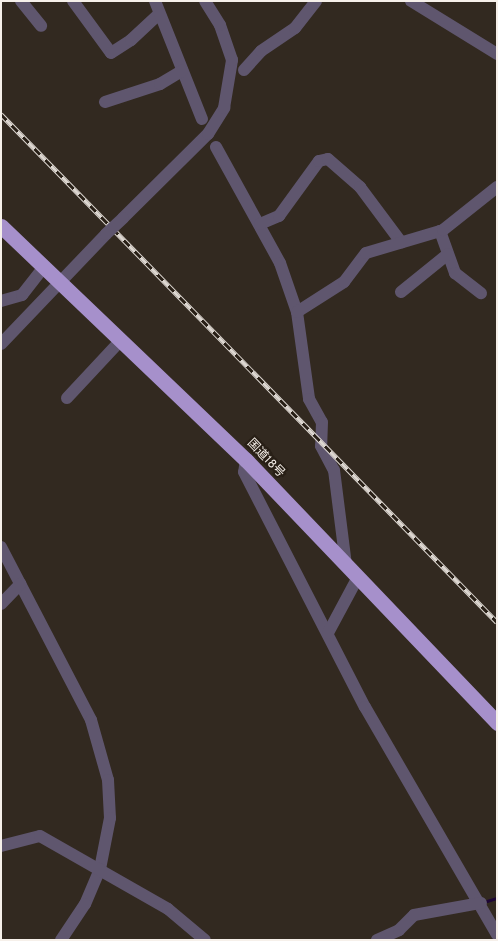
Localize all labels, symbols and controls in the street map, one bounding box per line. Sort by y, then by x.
street label: 国道18号 [243,437,287,481]

